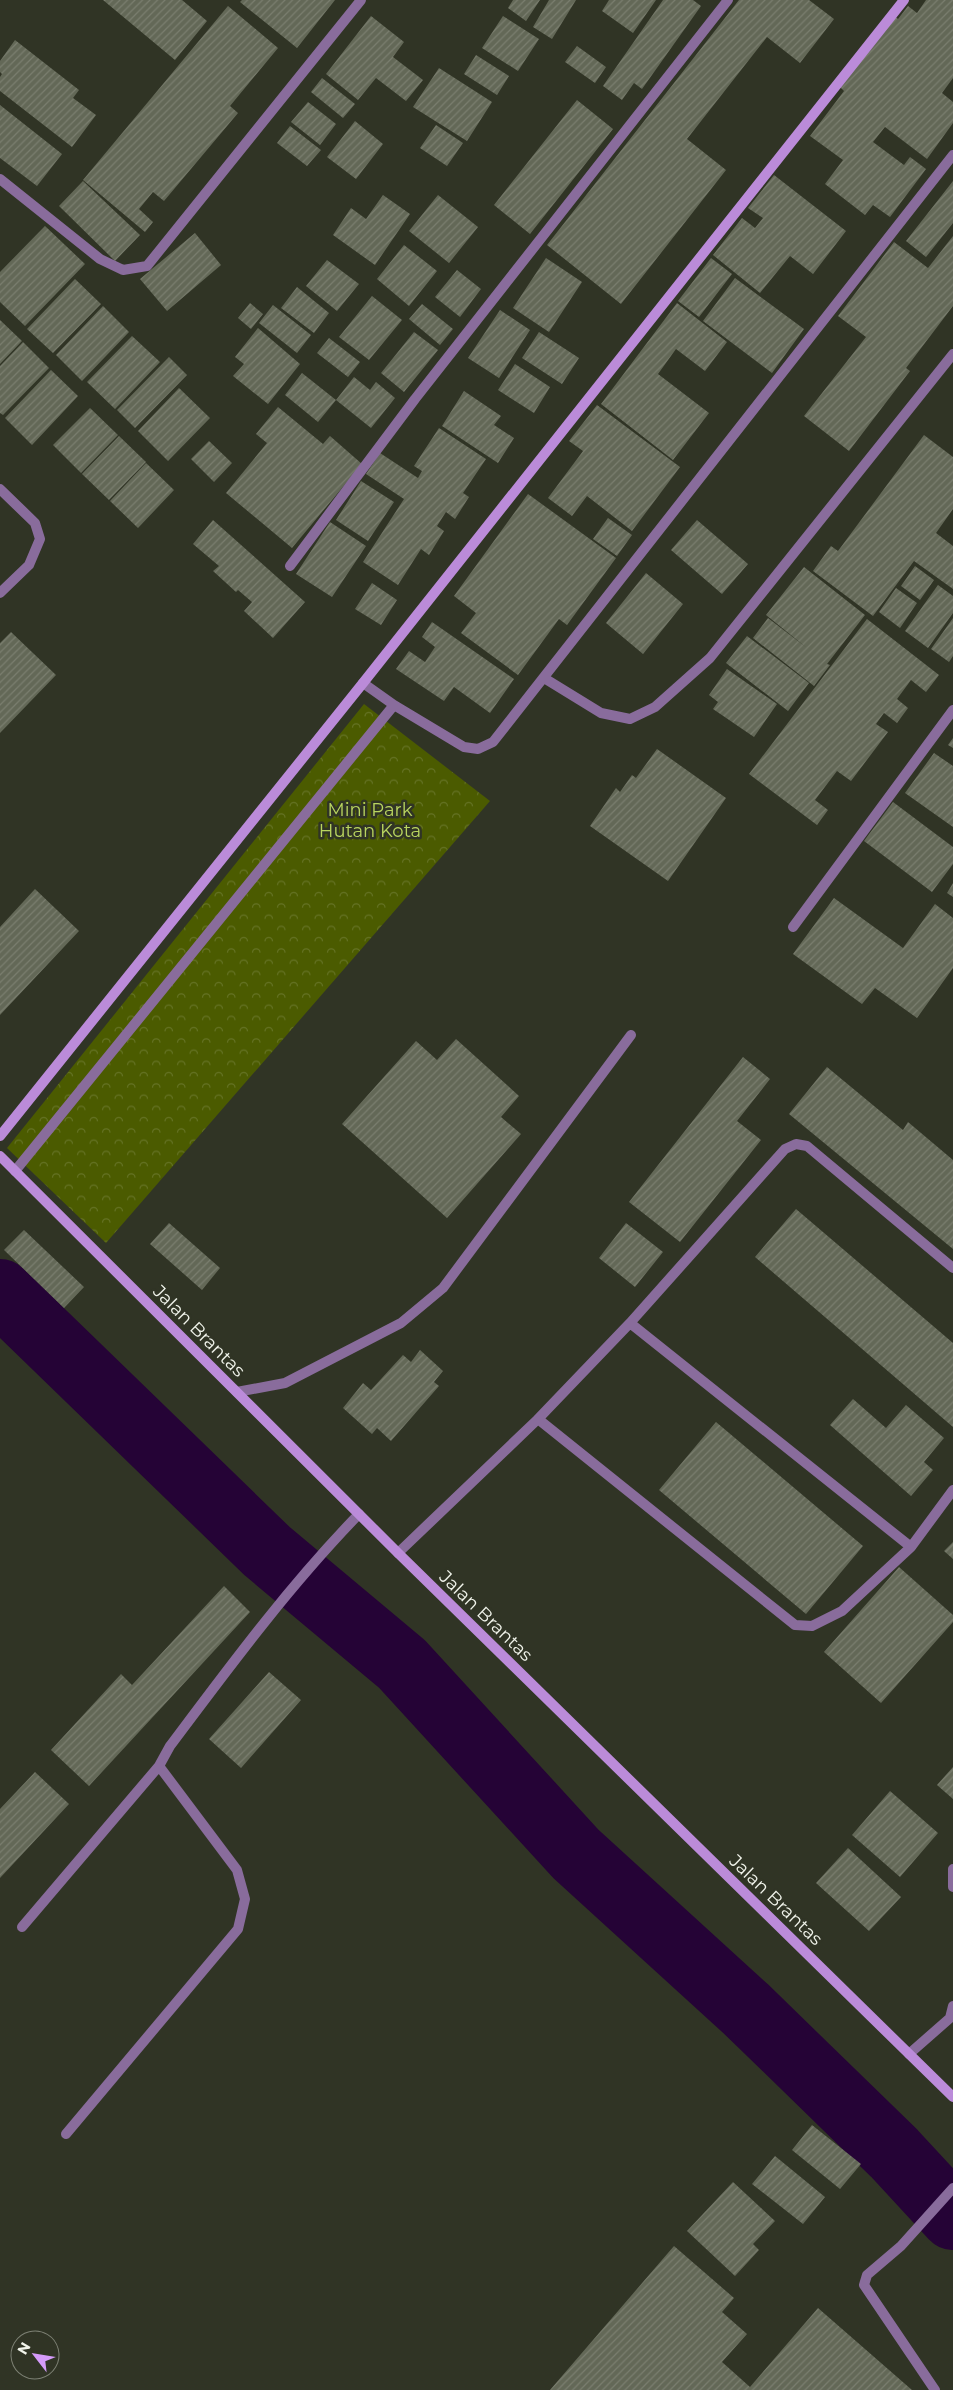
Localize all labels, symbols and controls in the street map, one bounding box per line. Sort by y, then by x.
park label: Mini Park Hutan Kota [319,799,421,842]
street label: Jalan Brantas [148,1280,250,1382]
street label: Jalan Brantas [434,1565,537,1666]
street label: Jalan Brantas [724,1849,827,1950]
north arrow [10,2330,60,2380]
text: N [13,2339,34,2358]

